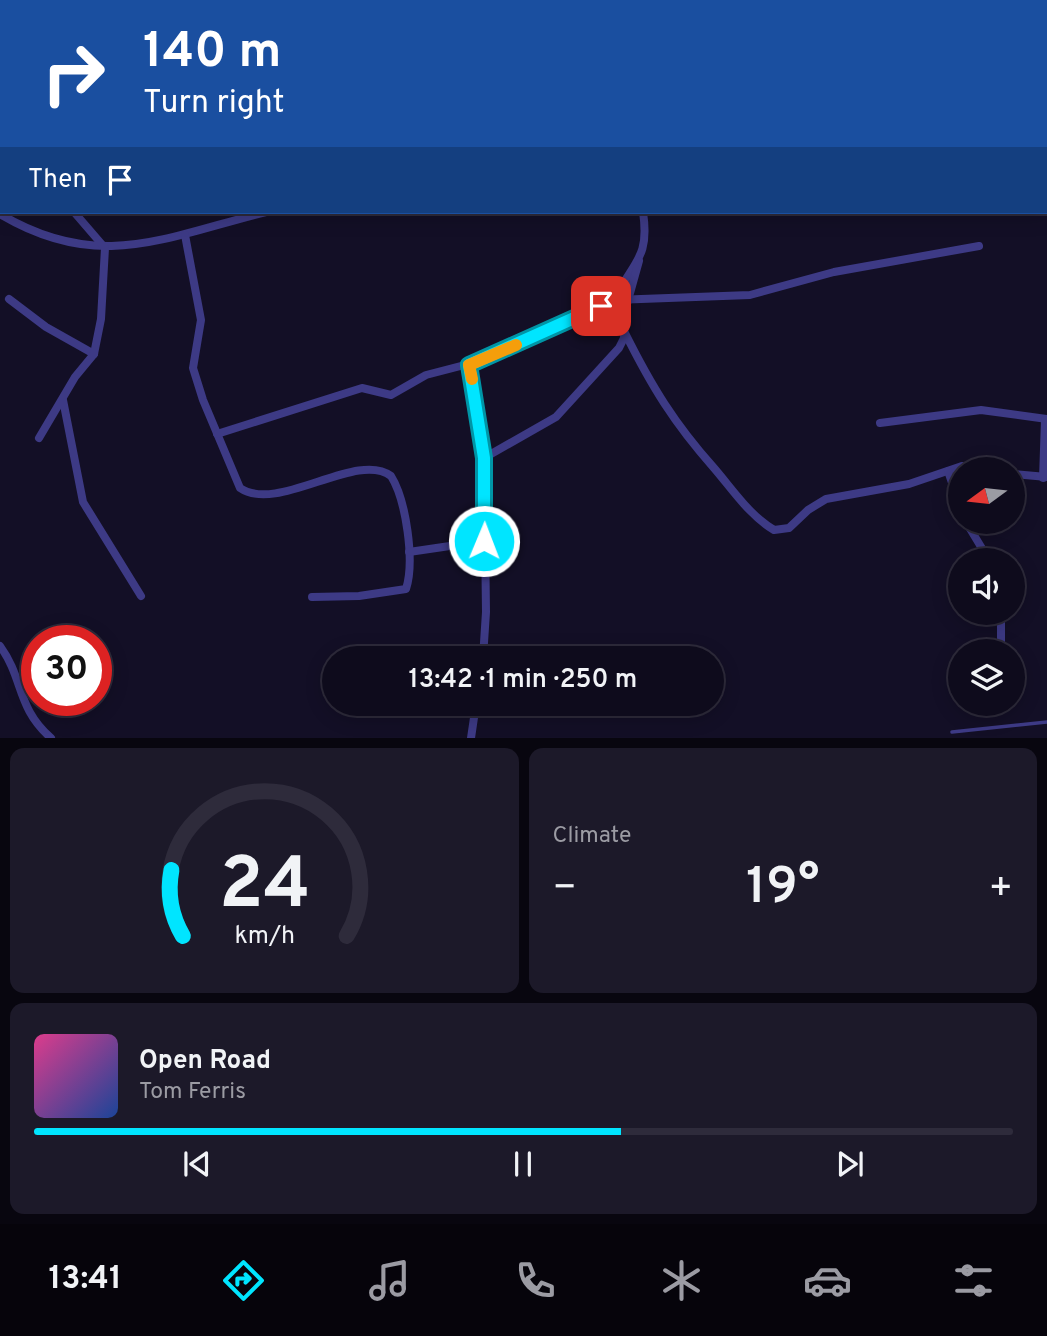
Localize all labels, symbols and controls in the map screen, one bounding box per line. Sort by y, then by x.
text: 140 m [143,23,282,85]
icon: right [28,28,119,119]
text: Turn right [143,84,285,124]
icon: arrive [101,161,139,199]
text: Then [28,164,87,197]
pin [571,276,631,336]
icon: arrive [582,287,620,325]
north arrow [948,457,1026,534]
map controls [948,457,1025,716]
position arrow [447,504,521,578]
button: sound [948,548,1025,625]
speed limit sign: 30 [21,625,112,716]
button: layers [948,639,1025,716]
text: 13:42 · 1 min · 250 m [409,664,637,697]
text: Climate [553,822,631,851]
text: 24 [219,843,310,935]
text: 19° [746,856,820,922]
text: − [553,865,577,914]
text: + [988,865,1013,914]
text: km/h [234,921,295,953]
text: Open Road [139,1045,271,1078]
text: Tom Ferris [139,1078,246,1107]
icon: previous [178,1145,216,1183]
icon: pause [504,1145,542,1183]
icon: next [831,1145,869,1183]
icon: directions [219,1256,268,1305]
icon: music [365,1256,414,1305]
icon: phone [511,1256,560,1305]
icon: climate [657,1256,706,1305]
icon: car [803,1256,852,1305]
icon: filters [949,1256,998,1305]
text: 13:41 [49,1260,122,1300]

